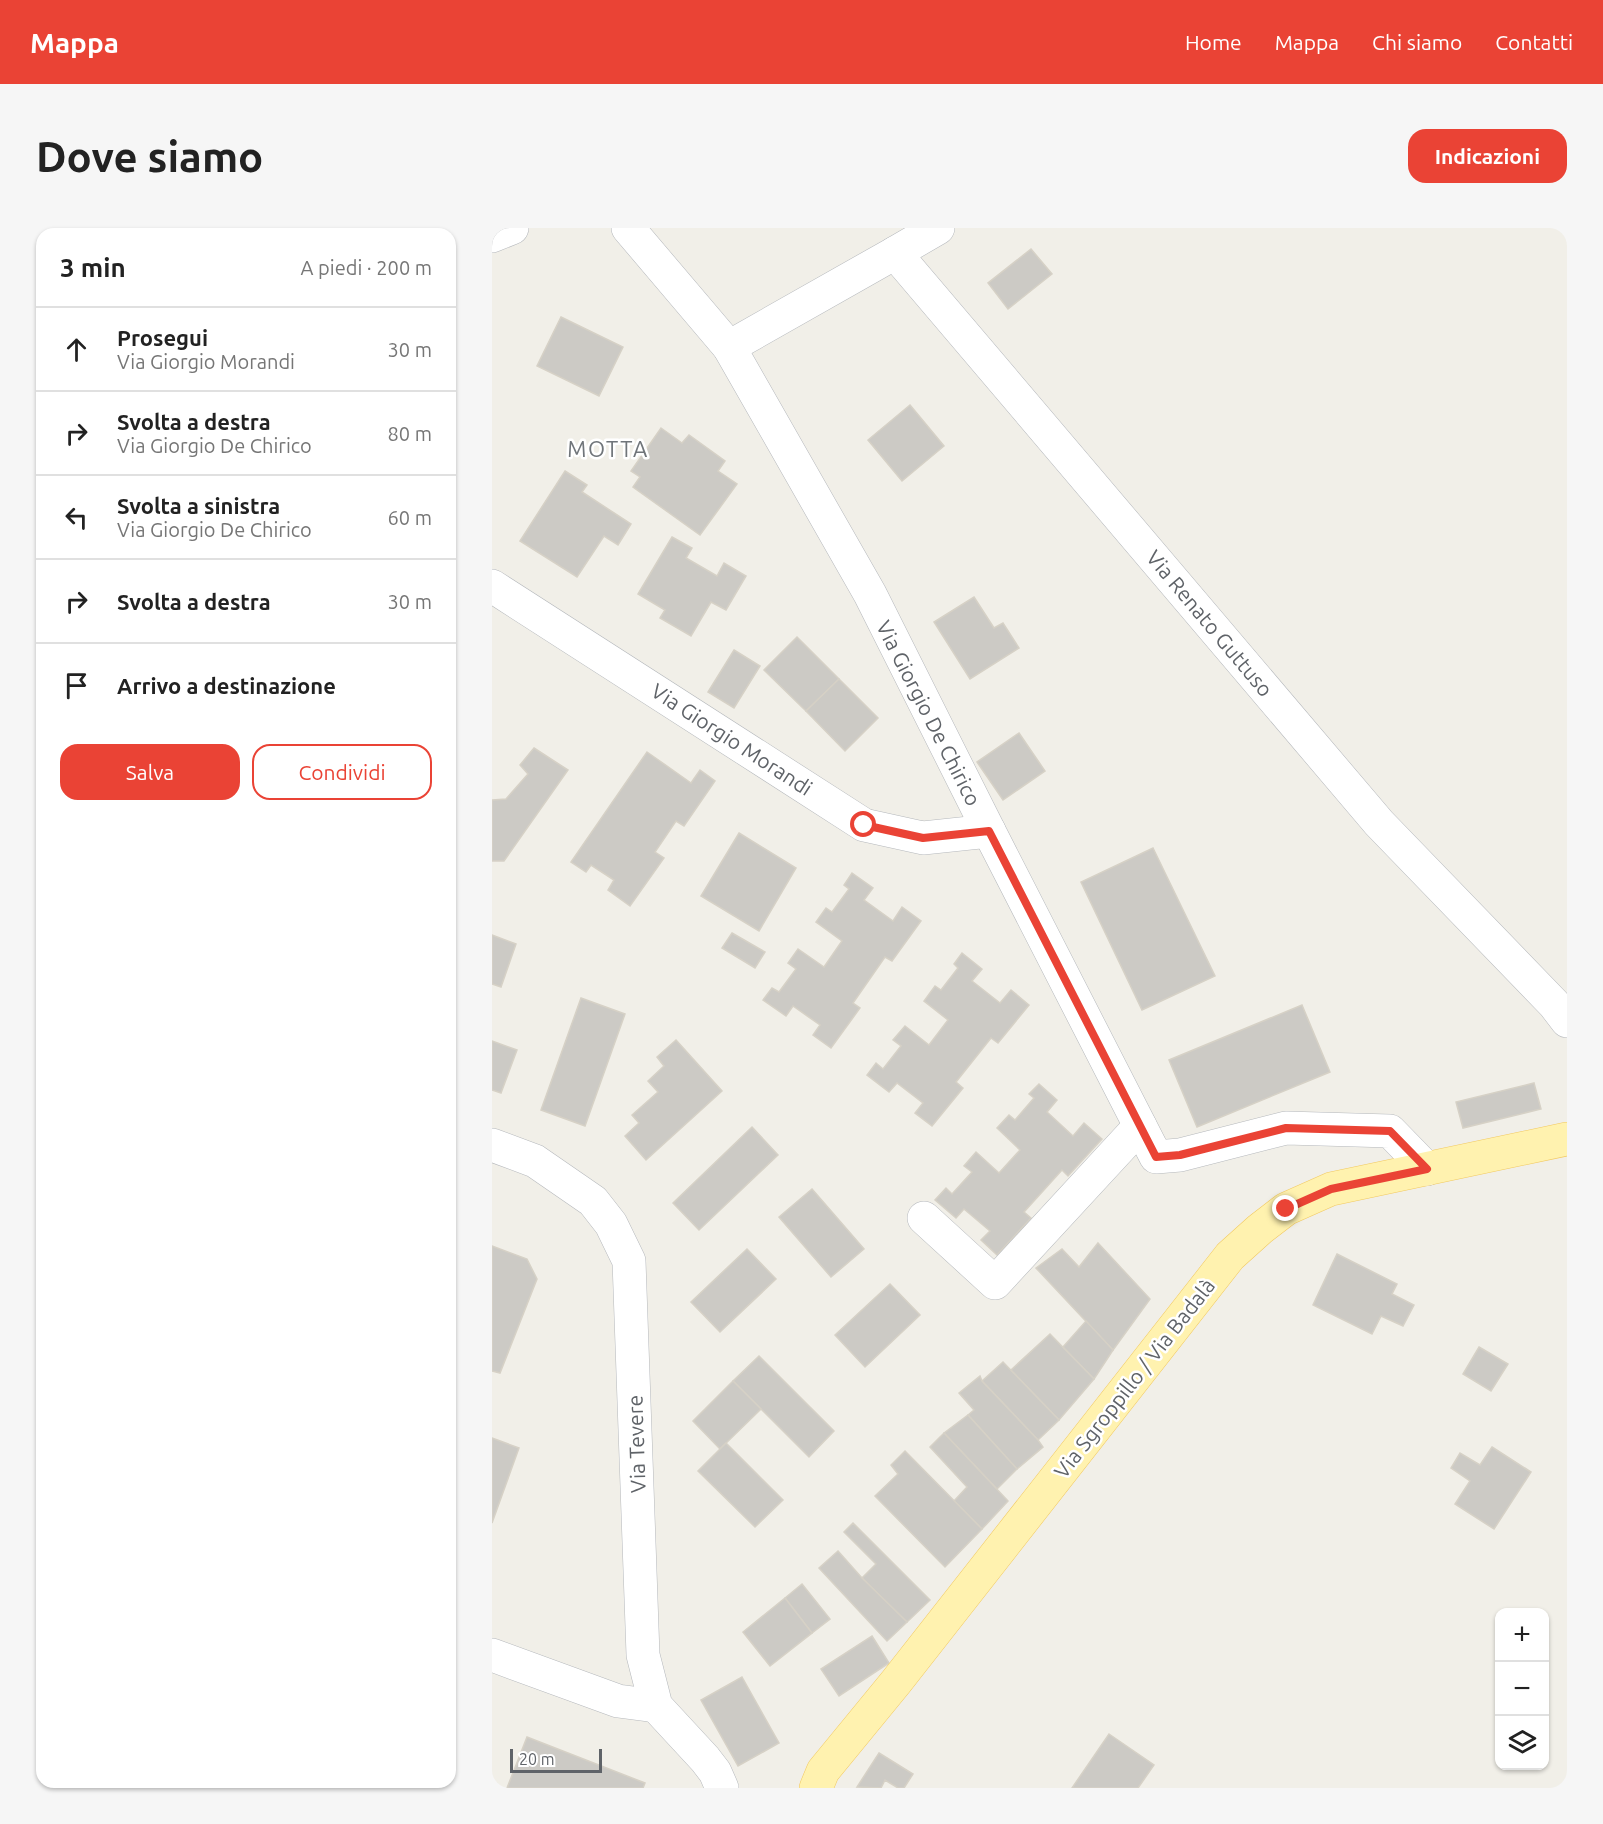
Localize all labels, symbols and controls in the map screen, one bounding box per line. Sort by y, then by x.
text: Mappa [30,27,119,58]
text: Home [1185,30,1242,54]
text: Mappa [1275,30,1339,54]
text: Chi siamo [1372,30,1462,54]
text: Contatti [1495,30,1573,54]
button: Indicazioni [1408,129,1567,183]
text: Dove siamo [36,133,263,180]
text: 3 min [60,253,126,282]
text: A piedi · 200 m [301,256,432,279]
text: Prosegui [117,325,208,350]
icon: ahead [60,333,93,366]
text: 30 m [388,338,432,361]
text: Via Giorgio Morandi [117,350,295,373]
text: Svolta a destra [117,409,271,434]
icon: right [60,417,93,450]
text: 80 m [388,422,432,445]
text: Via Giorgio De Chirico [117,434,312,457]
district label: MOTTA [567,436,649,461]
text: Svolta a sinistra [117,493,280,518]
icon: left [60,501,93,534]
text: 60 m [388,506,432,529]
text: Via Giorgio De Chirico [117,518,312,541]
street label: Via Renato Guttuso [1142,545,1278,701]
icon: right [60,585,93,618]
text: Svolta a destra [117,589,271,614]
text: 30 m [388,590,432,613]
street label: Via Giorgio De Chirico [872,616,986,810]
icon: arrive [60,669,93,702]
text: Arrivo a destinazione [117,673,336,698]
street label: Via Giorgio Morandi [647,678,817,800]
button: Salva [60,744,240,800]
button: Condividi [252,744,432,800]
route start [850,811,876,837]
route end [1272,1195,1298,1221]
street label: Via Sgroppillo / Via Badalà [1049,1273,1219,1483]
street label: Via Tevere [622,1394,650,1494]
map controls [1495,1608,1549,1770]
button: + [1495,1608,1549,1662]
button: − [1495,1662,1549,1716]
button: layers [1495,1716,1549,1770]
scale bar [510,1746,602,1774]
text: 20 m [519,1750,555,1768]

